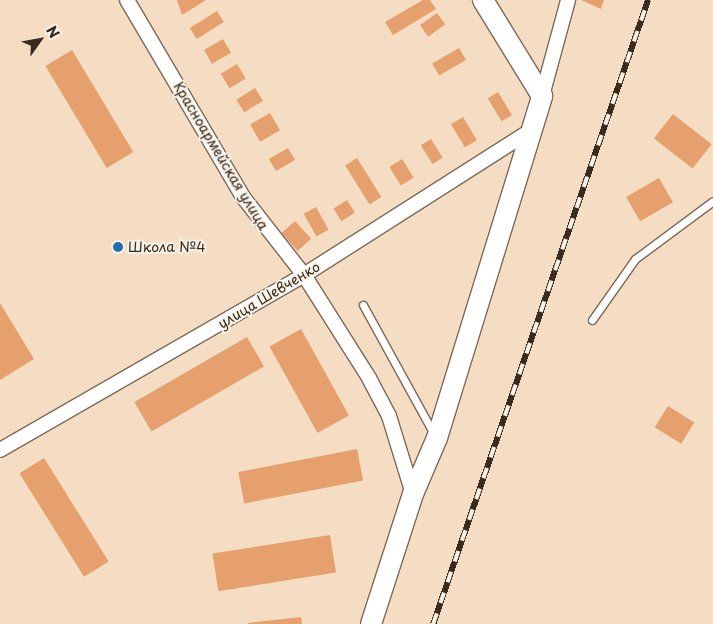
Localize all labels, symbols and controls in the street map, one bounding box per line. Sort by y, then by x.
north arrow [15,15,65,65]
text: N [41,22,65,42]
street label: Красноармейская улица [170,79,272,233]
place label: Школа №4 [128,239,206,255]
marker: Школа №4 [112,241,124,253]
street label: улица Шевченко [215,258,323,332]

